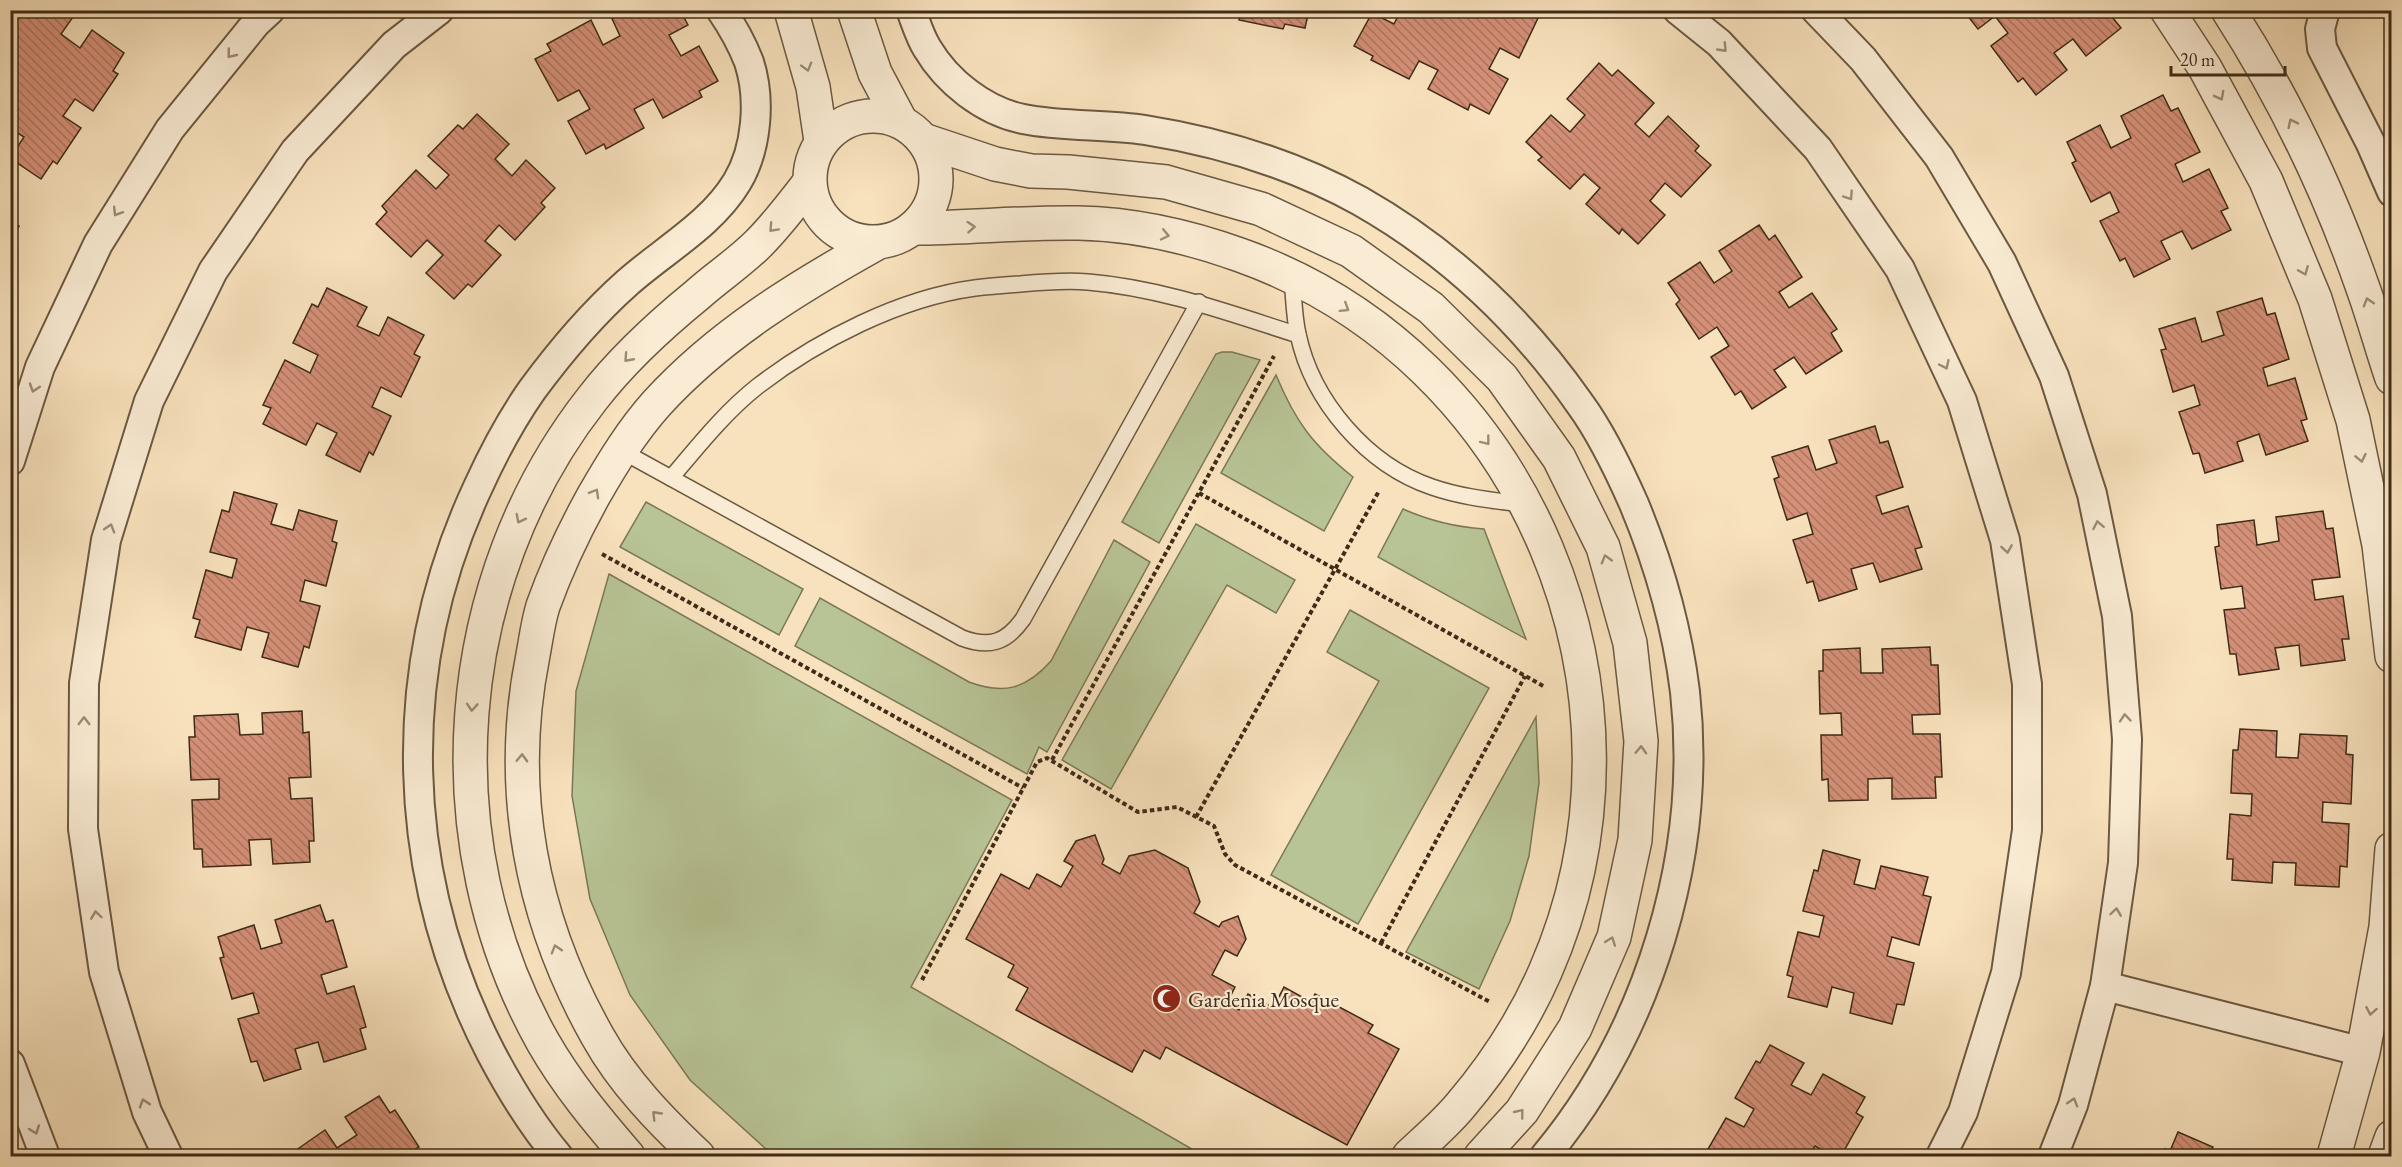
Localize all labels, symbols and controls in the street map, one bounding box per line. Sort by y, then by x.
scale bar [2171,39,2285,77]
one-way arrow [1716,41,1727,51]
one-way arrow [227,47,238,58]
text: 20 m [2180,48,2215,71]
one-way arrow [800,61,812,71]
one-way arrow [2213,89,2224,100]
one-way arrow [2288,118,2299,129]
one-way arrow [1842,189,1853,200]
one-way arrow [113,206,125,216]
one-way arrow [967,220,976,233]
one-way arrow [769,222,780,232]
one-way arrow [1160,227,1170,240]
one-way arrow [2297,265,2309,276]
one-way arrow [2363,297,2375,308]
one-way arrow [1339,300,1349,312]
one-way arrow [624,351,635,362]
one-way arrow [1938,358,1950,369]
one-way arrow [28,382,41,393]
one-way arrow [1478,434,1489,445]
one-way arrow [2354,452,2367,462]
one-way arrow [588,489,599,499]
one-way arrow [516,513,527,524]
one-way arrow [2092,520,2105,530]
one-way arrow [103,523,115,534]
one-way arrow [2000,545,2012,554]
one-way arrow [1601,554,1613,565]
one-way arrow [466,703,479,712]
one-way arrow [2119,713,2132,722]
one-way arrow [78,716,90,725]
one-way arrow [1634,745,1647,754]
one-way arrow [516,754,529,763]
one-way arrow [2109,907,2121,916]
one-way arrow [90,910,102,920]
one-way arrow [1604,937,1616,948]
one-way arrow [551,944,563,955]
mosque icon: Gardenia Mosque [1151,983,1183,1015]
place label: Gardenia Mosque [1188,985,1340,1014]
one-way arrow [2365,1007,2377,1016]
one-way arrow [2066,1097,2079,1108]
one-way arrow [139,1098,152,1109]
one-way arrow [1512,1108,1523,1119]
one-way arrow [652,1112,663,1122]
one-way arrow [27,1124,40,1135]

